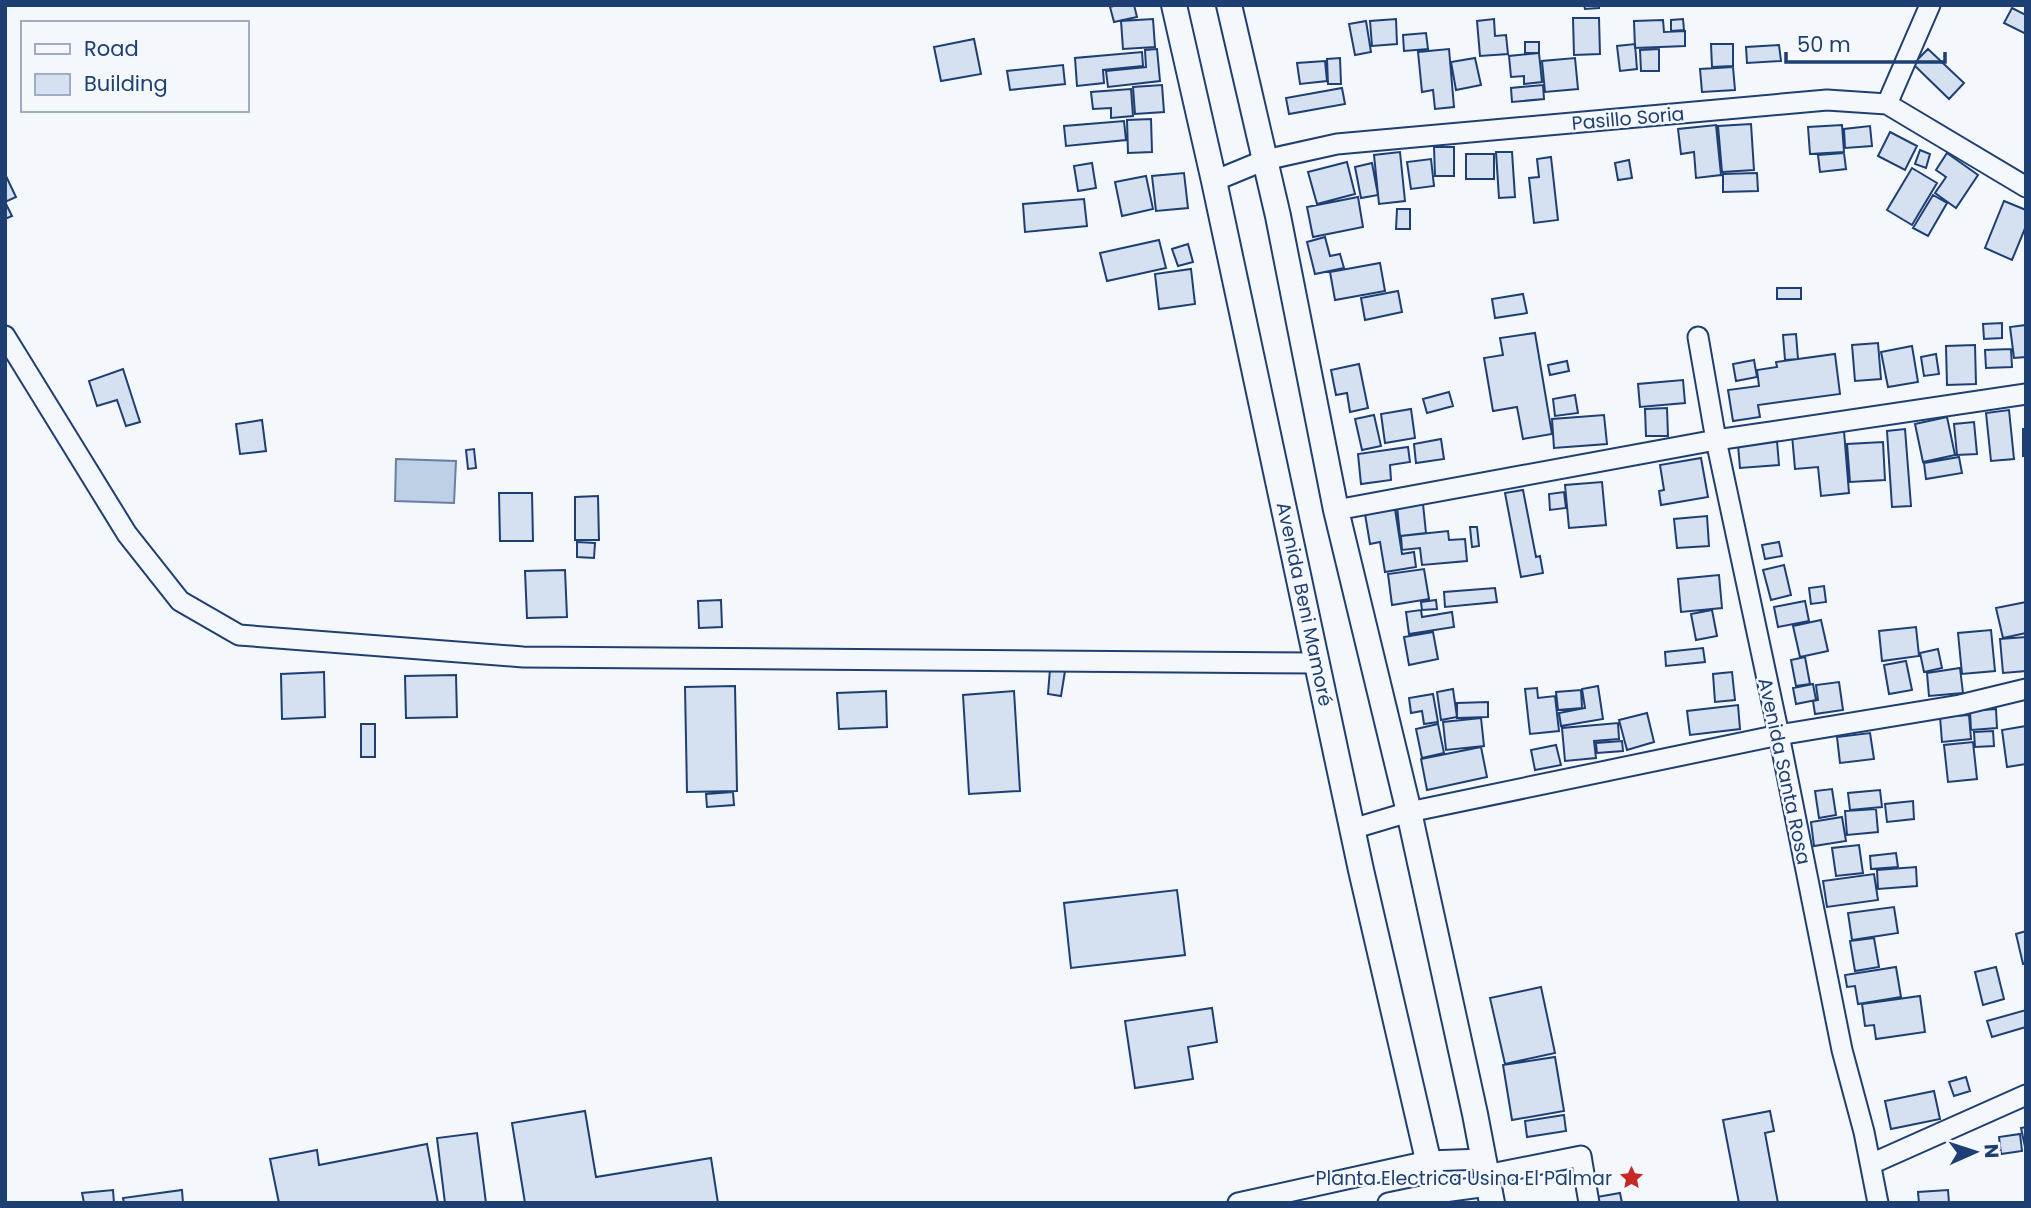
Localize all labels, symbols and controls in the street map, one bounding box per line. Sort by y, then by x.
legend [21,21,248,112]
scale bar [1786,21,1945,65]
text: 50 m [1797,30,1851,59]
text: Road [84,34,139,63]
text: Building [84,69,168,98]
street label: Pasillo Soria [1571,100,1685,137]
street label: Avenida Beni Mamoré [1270,500,1339,709]
street label: Avenida Santa Rosa [1752,675,1818,867]
north arrow [1940,1117,2010,1187]
text: N [1978,1143,2005,1159]
place icon: Planta Electrica Usina El Palmar [1618,1164,1646,1192]
place label: Planta Electrica Usina El Palmar [1316,1165,1612,1192]

